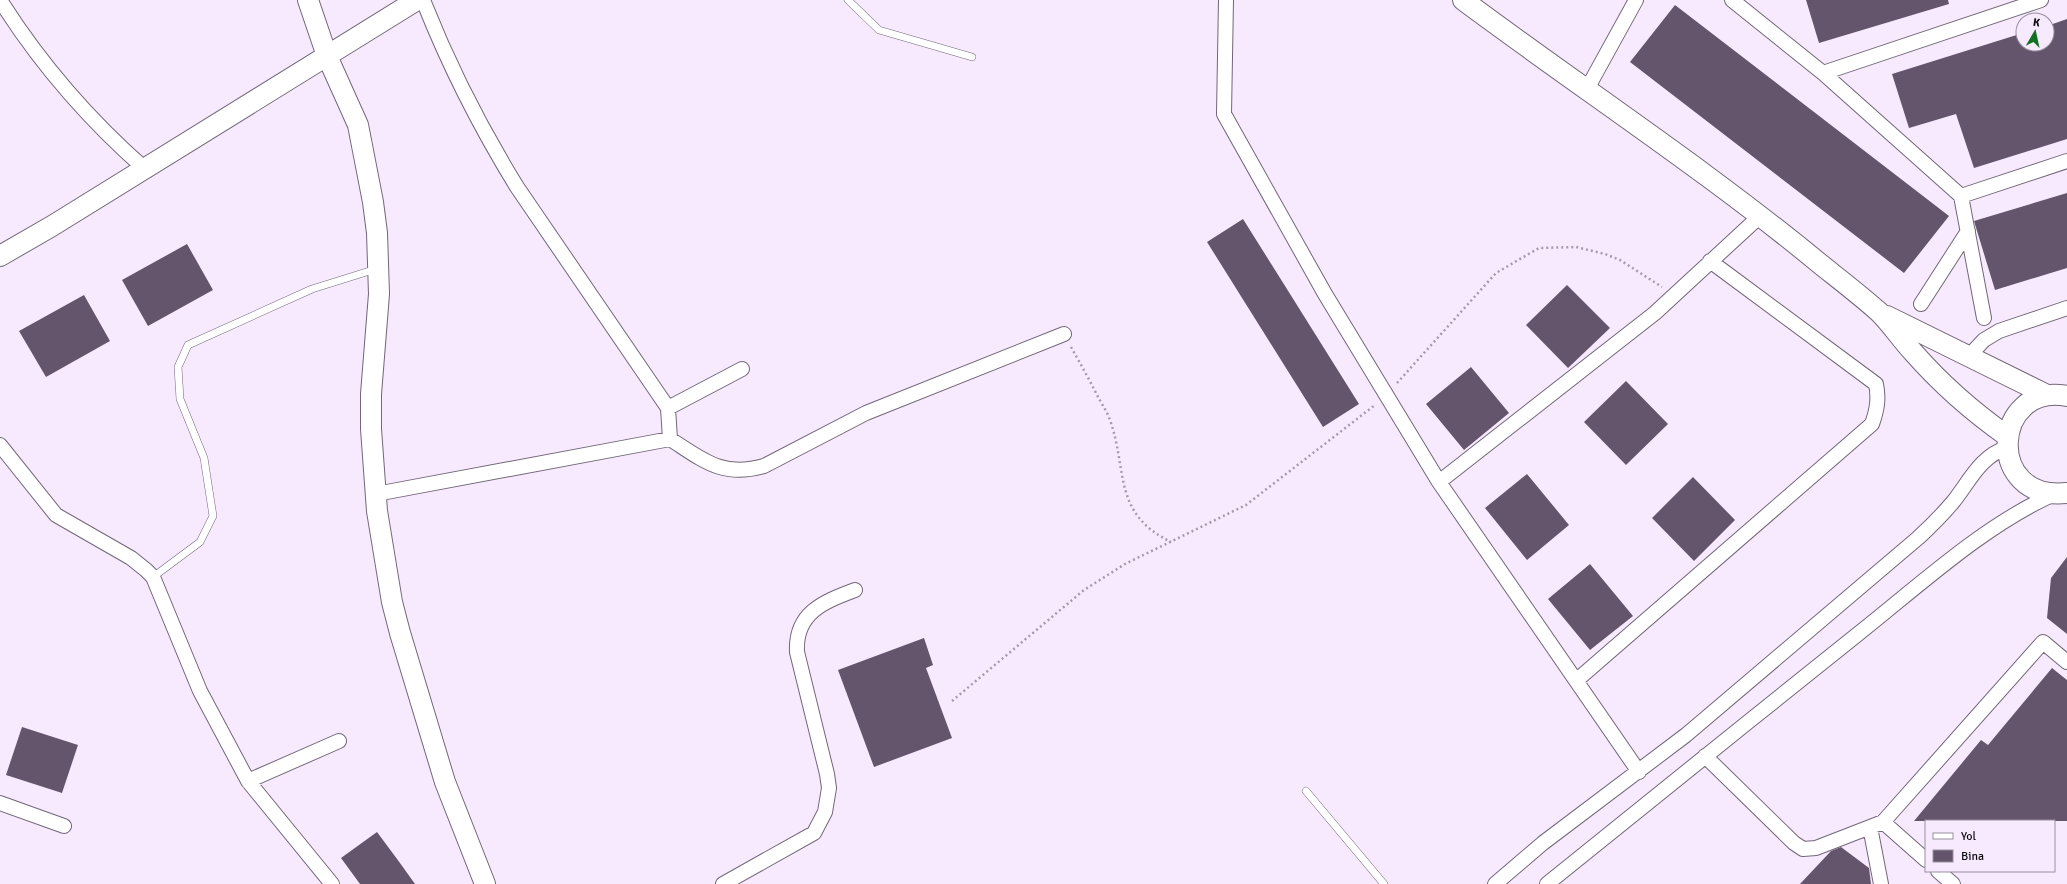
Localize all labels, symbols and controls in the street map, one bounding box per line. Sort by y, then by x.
north arrow [2015,12,2055,52]
text: K [2032,16,2041,30]
legend [1925,820,2055,872]
text: Yol [1961,829,1977,844]
text: Bina [1961,849,1984,864]

